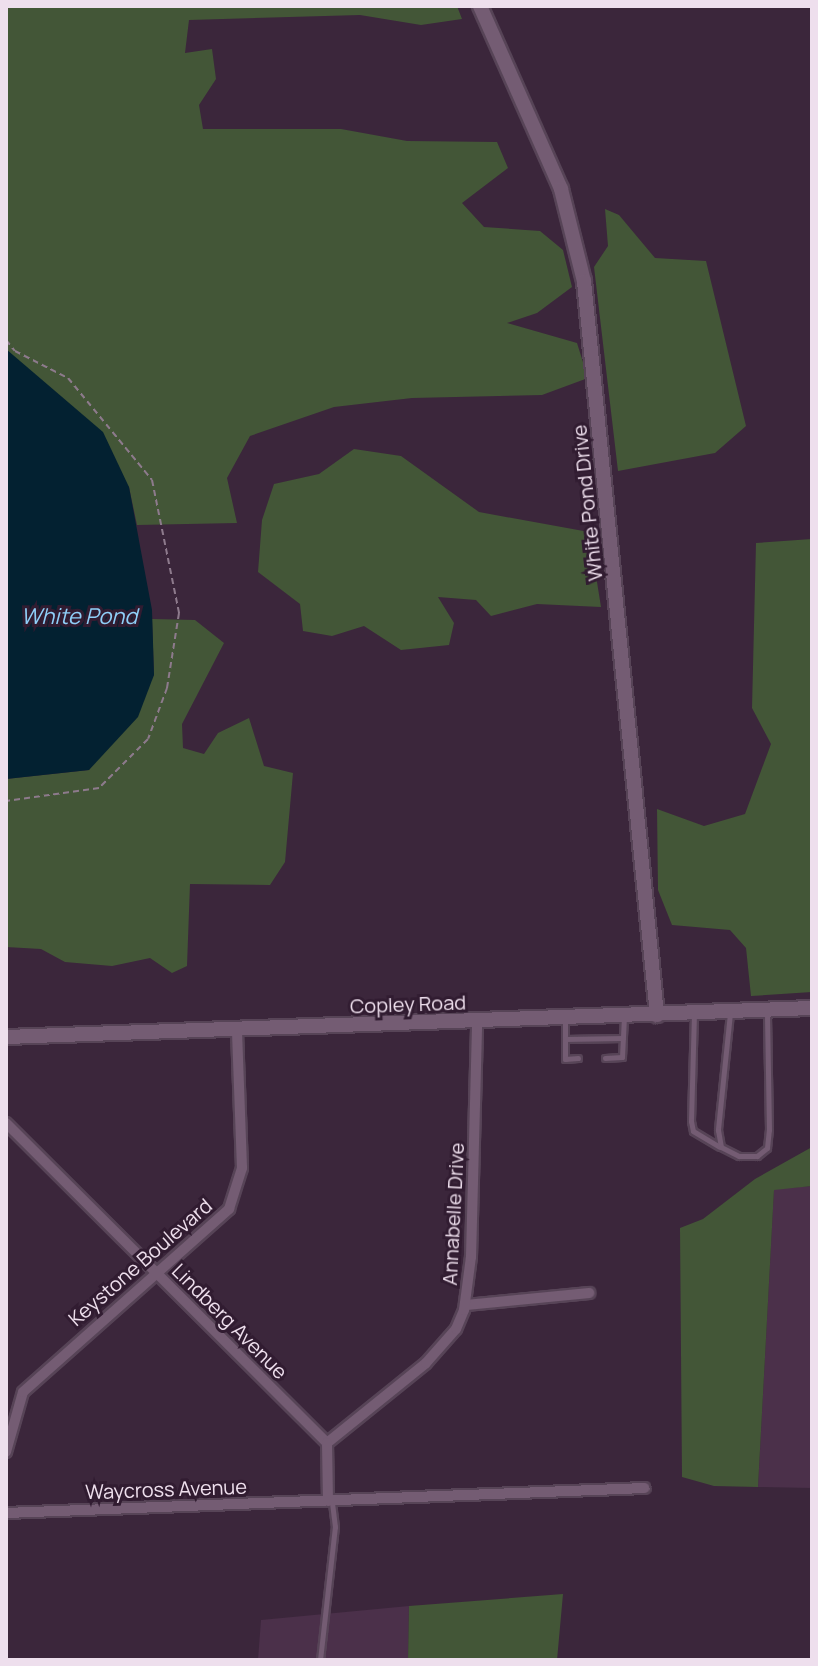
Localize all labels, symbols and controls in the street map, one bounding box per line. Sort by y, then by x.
street label: White Pond Drive [567,424,607,582]
water label: White Pond [21,604,137,630]
street label: Copley Road [350,990,466,1018]
street label: Annabelle Drive [437,1142,469,1286]
street label: Keystone Boulevard [63,1193,217,1331]
street label: Lindberg Avenue [167,1258,293,1384]
street label: Waycross Avenue [85,1474,247,1504]

